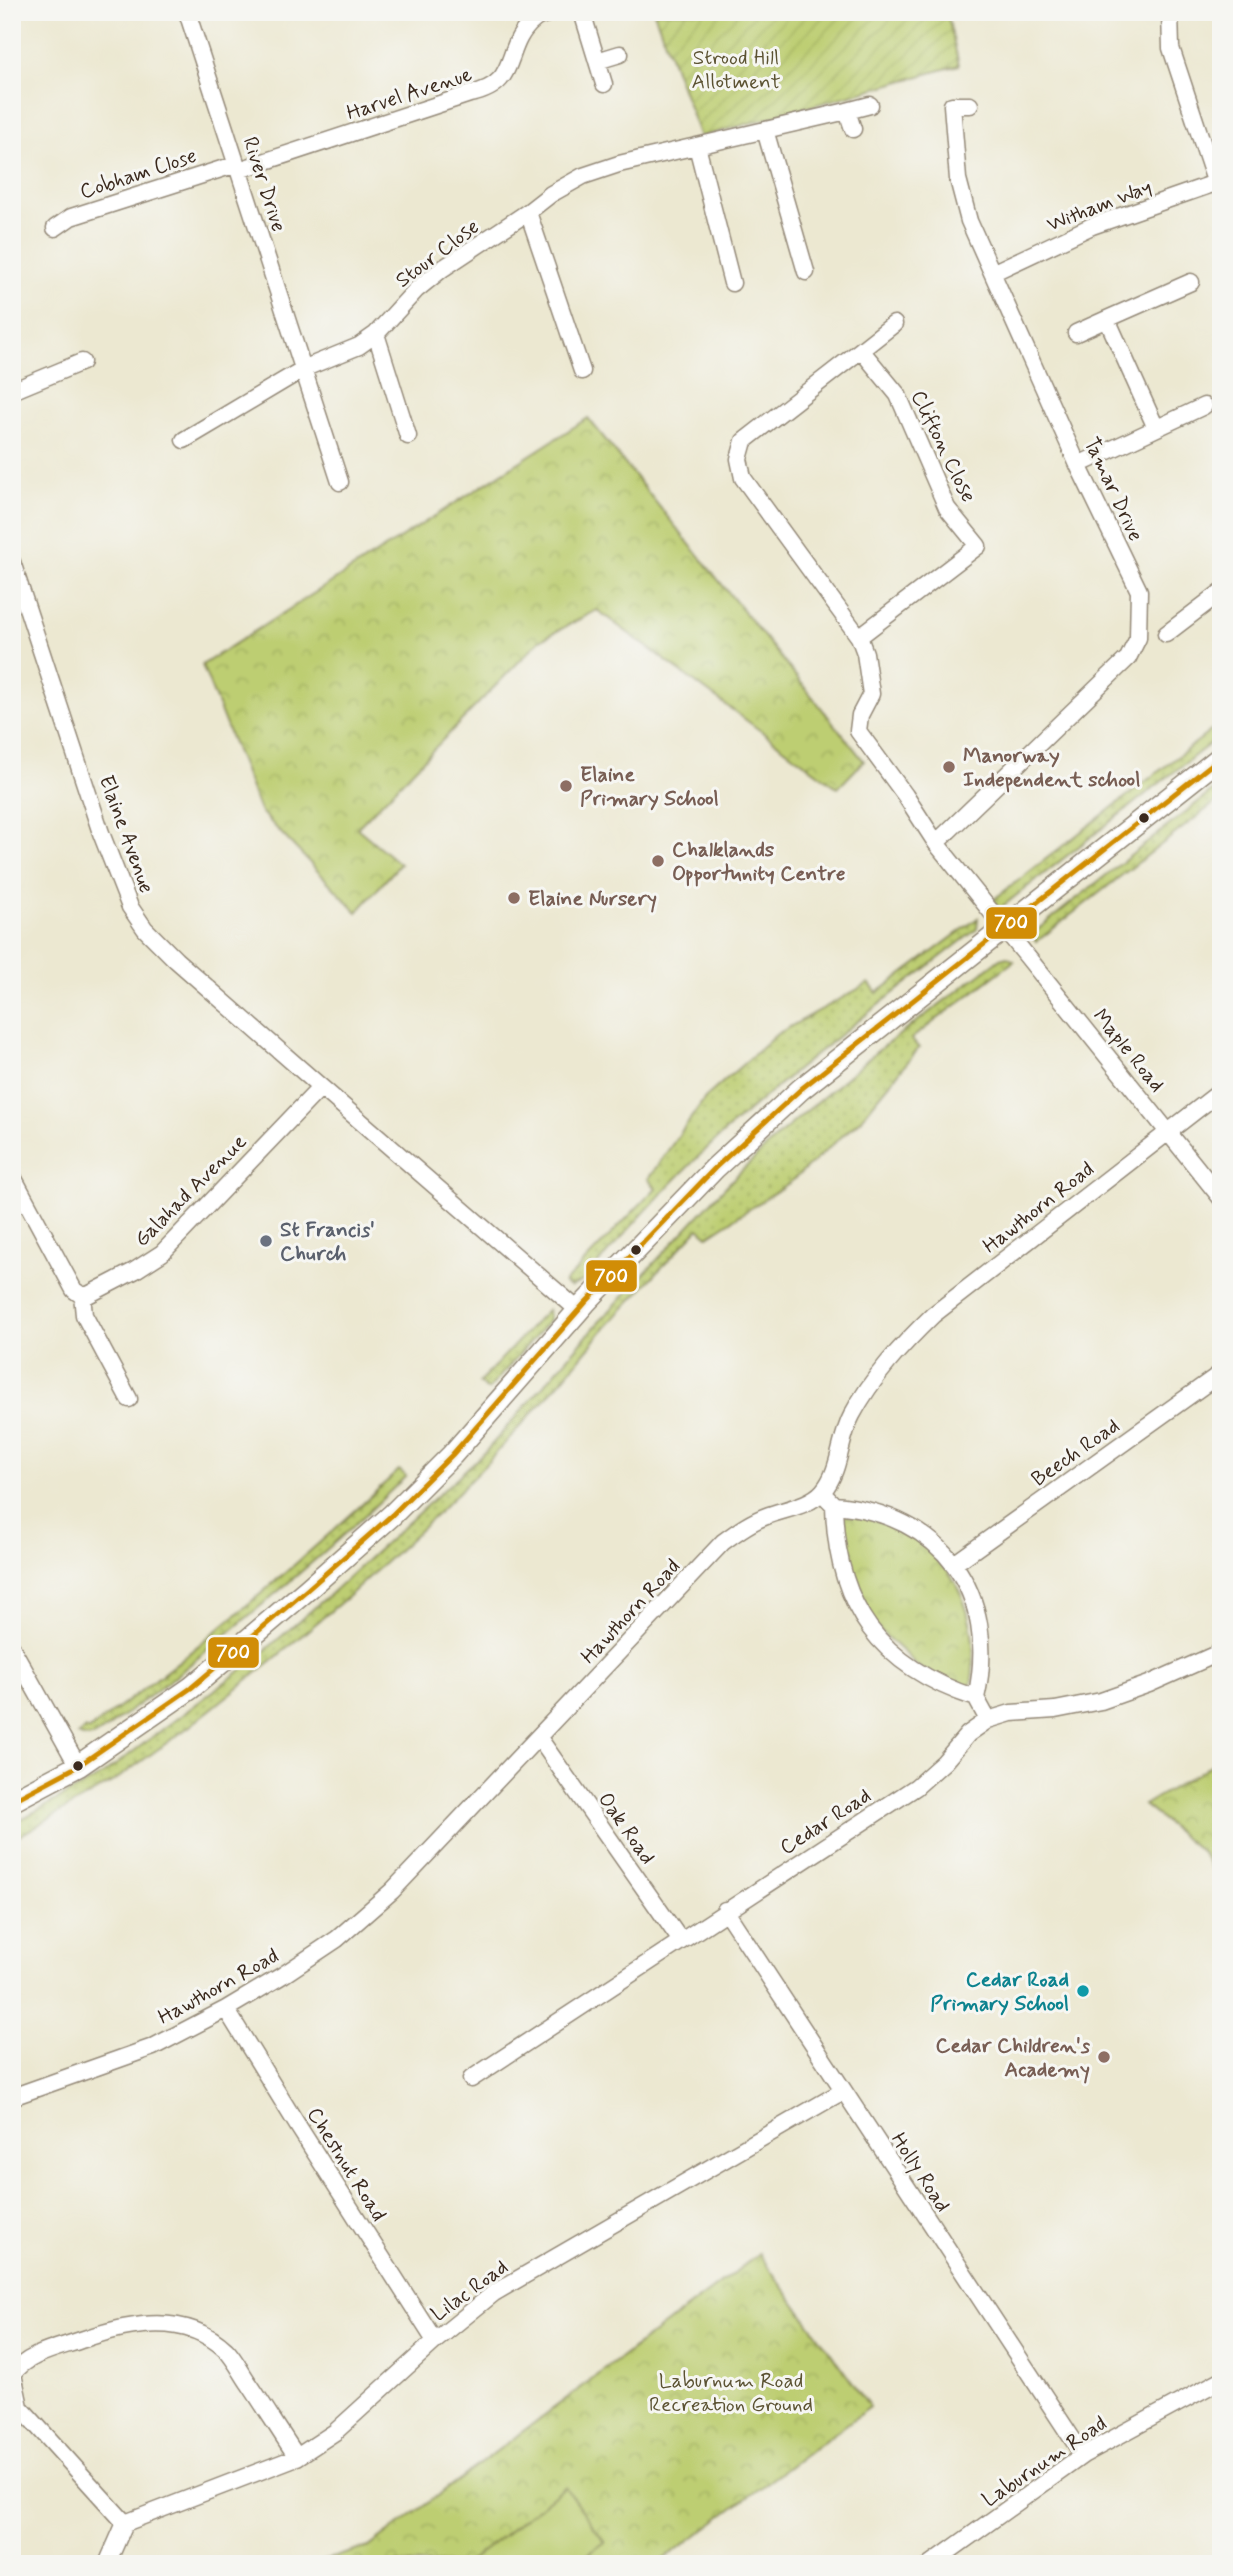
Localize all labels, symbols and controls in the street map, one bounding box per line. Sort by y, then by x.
park label: Strood Hill Allotment [691,44,781,96]
street label: Harvel Avenue [343,60,476,127]
street label: River Drive [236,133,293,235]
street label: Cobham Close [76,142,200,206]
street label: Witham Way [1043,173,1156,239]
street label: Stour Close [390,213,485,294]
street label: Clifton Close [904,386,982,507]
street label: Tamar Drive [1077,433,1149,546]
place label: Manorway Independent school [963,742,1140,794]
marker: Manorway Independent school [941,759,957,775]
place label: Elaine Primary School [580,761,719,813]
street label: Elaine Avenue [92,771,160,897]
marker: Elaine Primary School [558,778,574,794]
unlabelled marker [1137,811,1151,825]
place label: Chalklands Opportunity Centre [672,836,845,888]
marker: Chalklands Opportunity Centre [650,853,666,869]
place label: Elaine Nursery [528,885,657,913]
marker: Elaine Nursery [506,890,522,906]
line badge: 700 [985,906,1038,940]
text: 700 [994,911,1028,936]
street label: Maple Road [1086,1003,1171,1098]
street label: Galahad Avenue [128,1128,253,1253]
street label: Hawthorn Road [977,1156,1100,1260]
place label: St Francis' Church [280,1216,375,1268]
marker: St Francis' Church [258,1233,274,1249]
unlabelled marker [629,1243,643,1257]
line badge: 700 [585,1259,638,1293]
text: 700 [594,1265,628,1290]
street label: Beech Road [1026,1412,1125,1493]
street label: Hawthorn Road [575,1553,687,1670]
line badge: 700 [207,1636,260,1669]
text: 700 [216,1641,250,1666]
unlabelled marker [71,1759,85,1773]
street label: Cedar Road [775,1782,876,1862]
street label: Oak Road [591,1787,661,1870]
street label: Hawthorn Road [153,1942,284,2032]
place label: Cedar Road Primary School [930,1966,1069,2018]
marker: Cedar Road Primary School [1075,1983,1091,1999]
place label: Cedar Children's Academy [936,2032,1091,2084]
marker: Cedar Children's Academy [1096,2049,1112,2065]
street label: Chestnut Road [300,2102,392,2227]
street label: Holly Road [884,2127,956,2218]
street label: Lilac Road [425,2253,514,2328]
park label: Laburnum Road Recreation Ground [649,2367,813,2419]
street label: Laburnum Road [977,2410,1112,2514]

